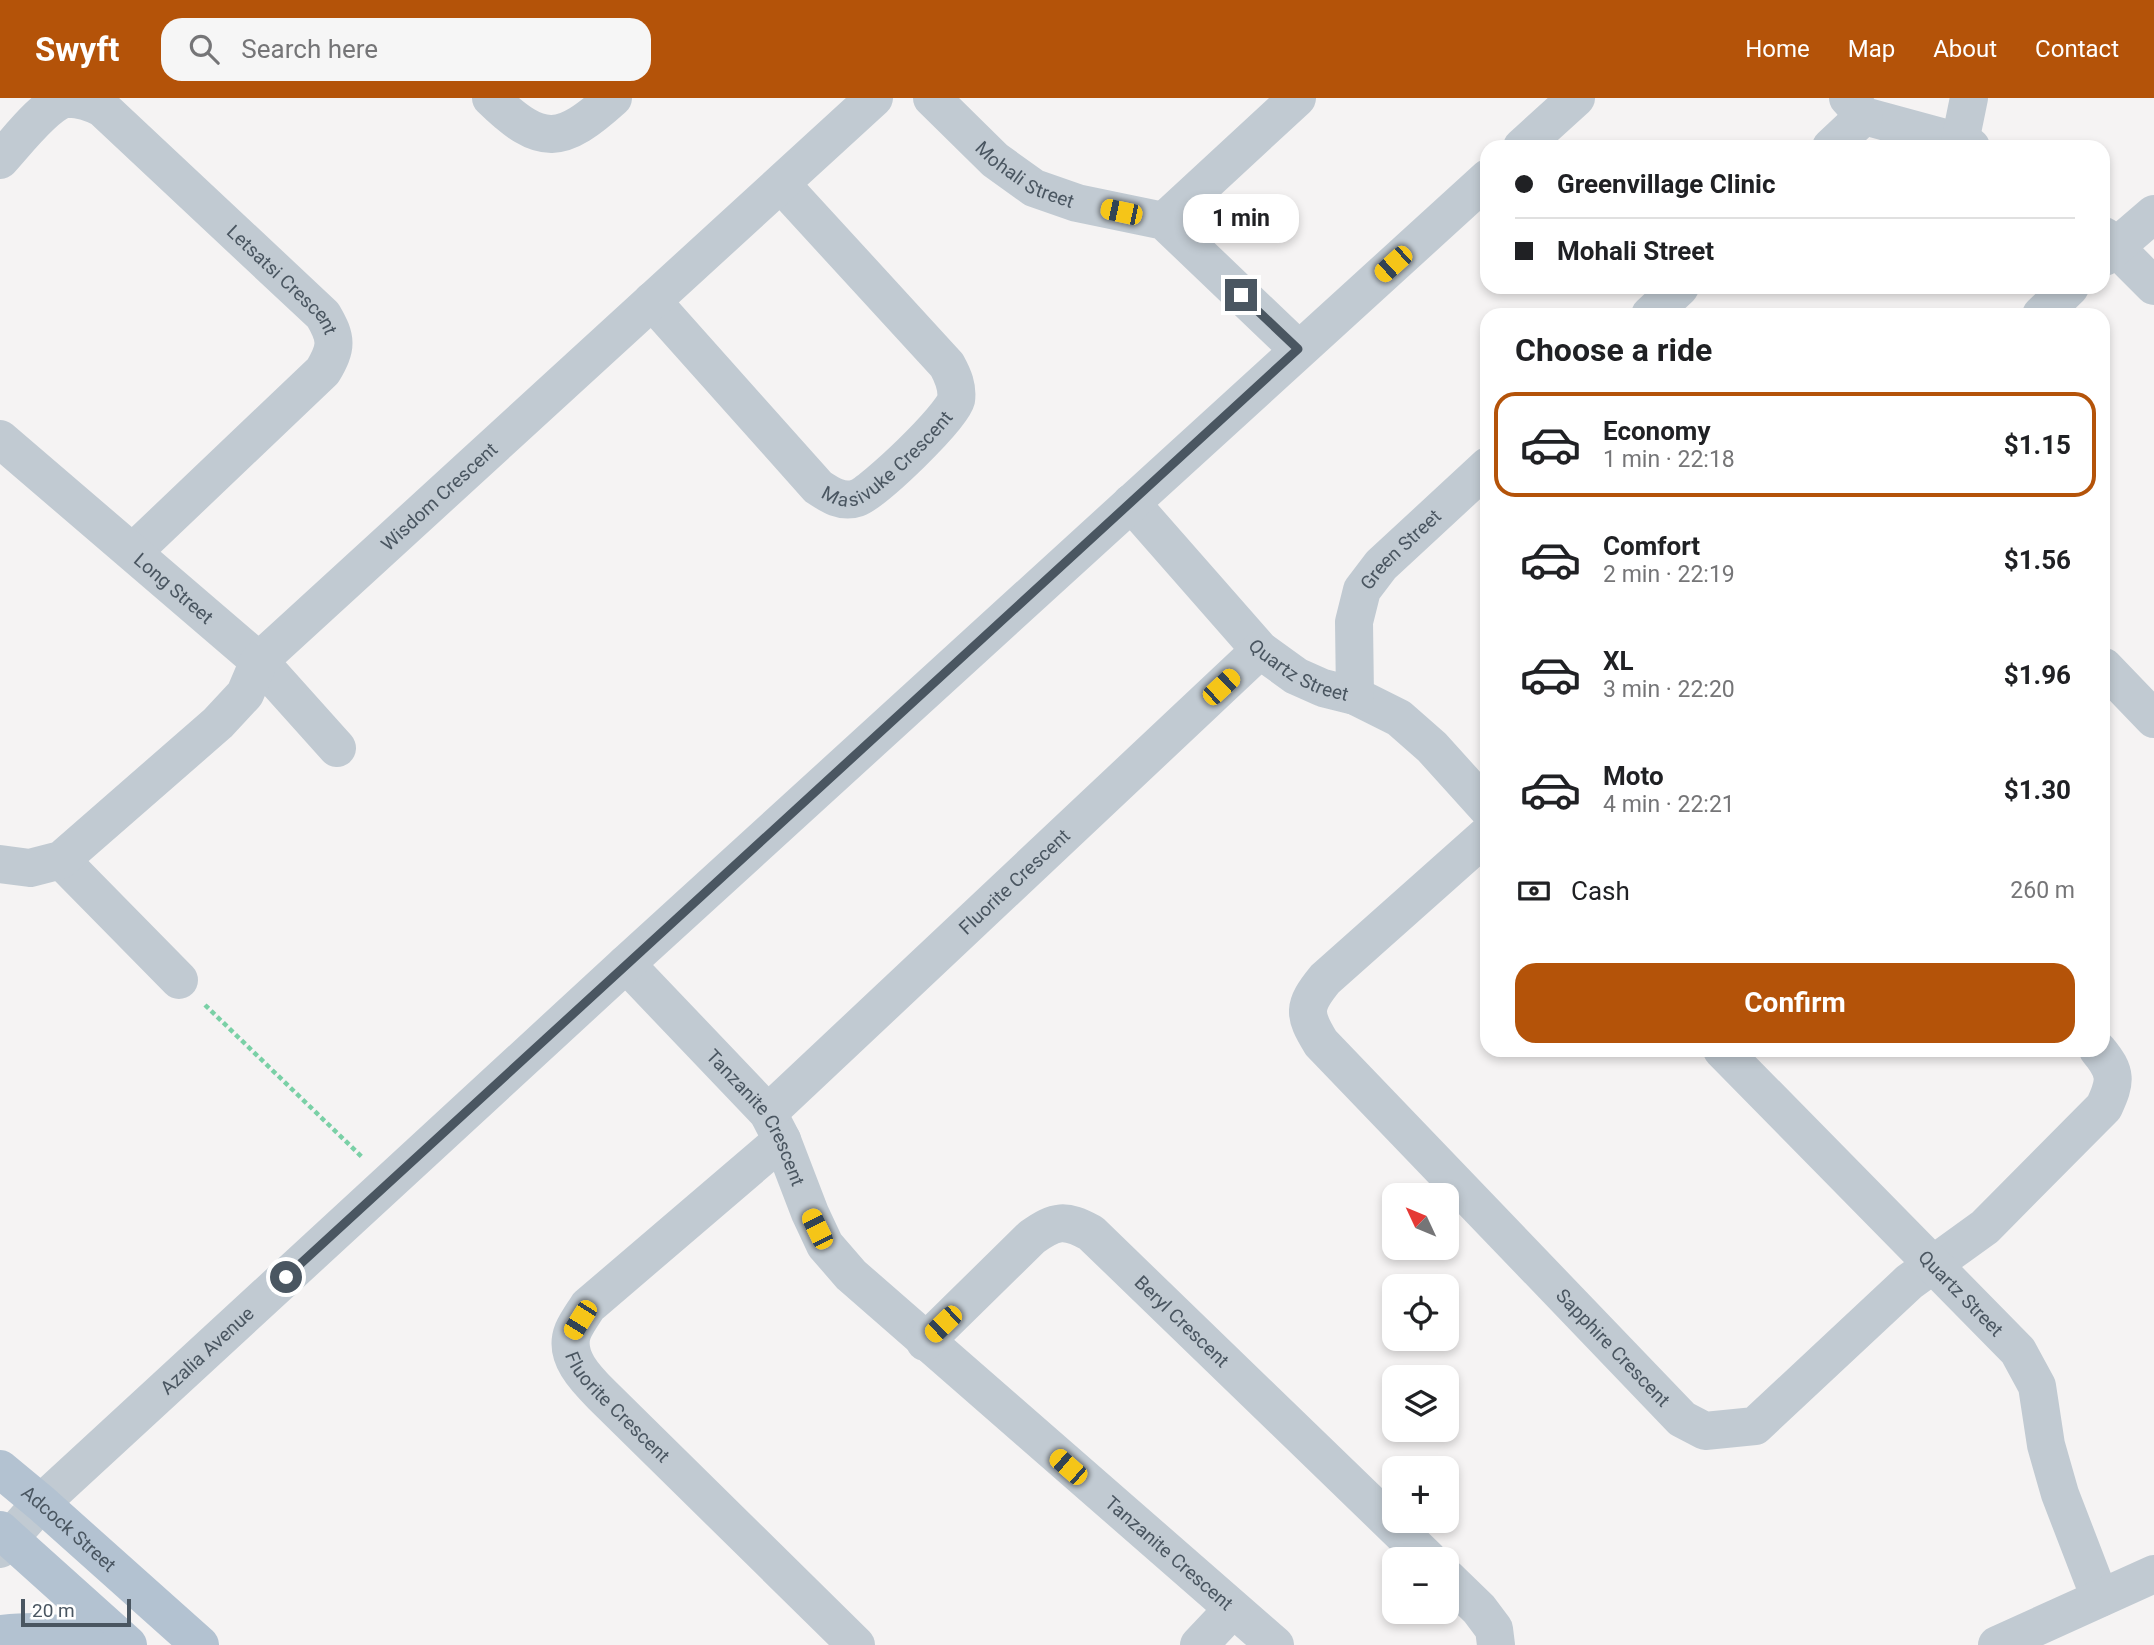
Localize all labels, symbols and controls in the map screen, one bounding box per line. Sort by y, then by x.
search box [161,18,651,81]
text: Swyft [35,30,119,69]
icon: search [185,30,223,68]
text: Search here [241,34,378,64]
text: Home [1745,35,1810,63]
text: Map [1848,35,1895,63]
text: About [1933,35,1997,63]
text: Contact [2035,35,2119,63]
street label: Mohali Street [971,136,1077,213]
text: Greenvillage Clinic [1557,169,1776,199]
callout: 1 min [1183,194,1299,242]
car [1099,197,1144,227]
text: 1 min [1212,205,1270,232]
street label: Letsatsi Crescent [222,220,343,337]
text: Mohali Street [1557,236,1714,266]
car [1371,242,1416,286]
route end [1225,279,1257,311]
text: Choose a ride [1515,331,1712,369]
street label: Masivuke Crescent [818,406,957,511]
icon: car [1519,413,1582,476]
text: Economy [1603,416,1710,446]
text: $1.15 [2004,430,2071,460]
street label: Wisdom Crescent [376,437,502,555]
text: 1 min · 22:18 [1603,446,1735,473]
street label: Green Street [1355,504,1445,594]
icon: car [1519,528,1582,591]
text: Comfort [1603,531,1700,561]
text: $1.56 [2004,545,2071,575]
street label: Long Street [130,548,218,628]
text: 2 min · 22:19 [1603,561,1735,588]
street label: Quartz Street [1244,634,1351,705]
icon: car [1519,643,1582,706]
text: XL [1603,646,1634,676]
text: $1.96 [2004,660,2071,690]
car [1199,665,1244,709]
text: 3 min · 22:20 [1603,676,1735,703]
icon: car [1519,758,1582,821]
text: Moto [1603,761,1664,791]
text: $1.30 [2004,775,2071,805]
text: 4 min · 22:21 [1603,791,1735,818]
street label: Fluorite Crescent [954,824,1074,939]
icon: cash [1515,872,1553,910]
text: Cash [1571,876,1630,906]
text: 260 m [2010,877,2075,904]
button: Confirm [1515,963,2075,1043]
street label: Tanzanite Crescent [702,1044,810,1189]
north arrow [1382,1183,1460,1260]
map controls [1382,1183,1459,1624]
car [799,1206,836,1252]
street label: Quartz Street [1914,1245,2008,1341]
route start [270,1261,302,1293]
street label: Beryl Crescent [1130,1270,1234,1372]
button: locate [1382,1274,1459,1351]
street label: Sapphire Crescent [1552,1284,1675,1411]
car [560,1297,601,1343]
street label: Azalia Avenue [155,1302,258,1399]
car [921,1302,966,1346]
street label: Fluorite Crescent [561,1348,675,1467]
button: layers [1382,1365,1459,1442]
car [1046,1445,1091,1489]
button: + [1382,1456,1459,1533]
street label: Adcock Street [17,1480,121,1576]
street label: Tanzanite Crescent [1101,1491,1238,1615]
button: − [1382,1547,1459,1624]
scale bar [21,1596,131,1628]
text: 20 m [32,1599,75,1622]

